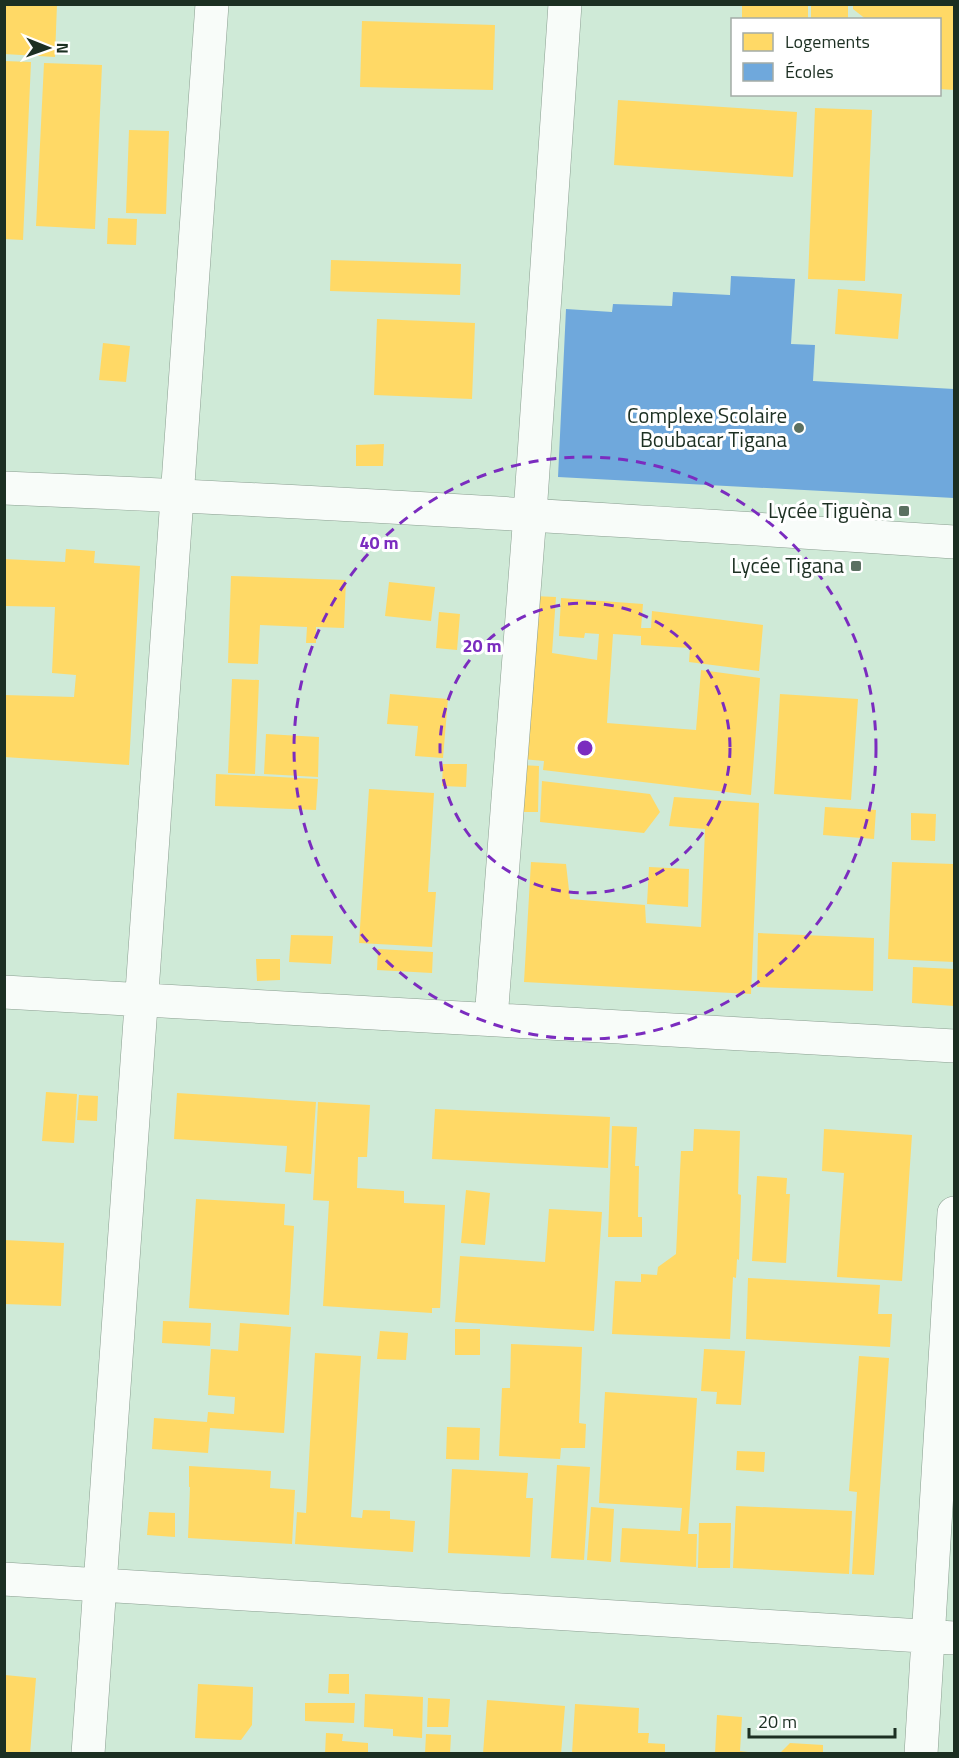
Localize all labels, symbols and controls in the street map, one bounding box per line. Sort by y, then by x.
north arrow [18,18,78,78]
legend [731,18,941,96]
text: Logements [785,28,870,55]
text: N [51,43,75,54]
text: Écoles [785,58,834,85]
place label: Complexe Scolaire Boubacar Tigana [627,399,787,455]
marker: Complexe Scolaire Boubacar Tigana [792,421,806,435]
place label: Lycée Tiguèna [768,494,892,526]
marker: Lycée Tiguèna [897,504,911,518]
text: 40 m [359,529,399,556]
place label: Lycée Tigana [731,549,844,581]
marker: Lycée Tigana [849,559,863,573]
text: 20 m [462,632,502,659]
centre of rings [575,738,595,758]
scale bar [749,1701,894,1739]
text: 20 m [758,1708,797,1735]

